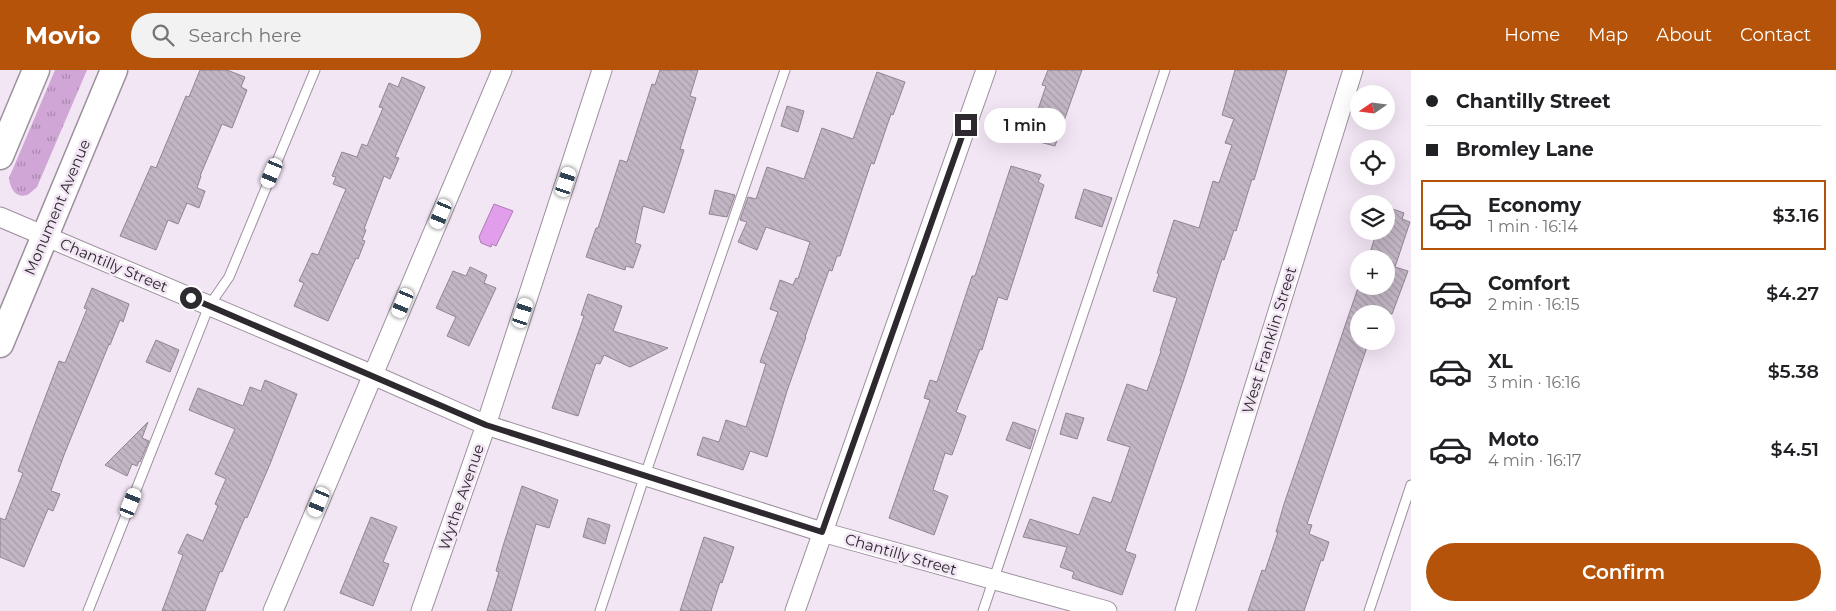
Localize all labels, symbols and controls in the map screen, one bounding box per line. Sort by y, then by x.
search box [131,13,481,58]
text: Movio [25,21,101,50]
icon: search [149,21,177,49]
text: Search here [189,24,302,47]
text: Home [1504,24,1560,46]
text: Map [1588,24,1628,46]
text: About [1656,24,1712,46]
text: Contact [1740,24,1811,46]
north arrow [1350,85,1395,130]
map controls [1350,85,1395,350]
text: Chantilly Street [1456,90,1611,113]
callout: 1 min [984,108,1066,142]
route end [955,114,977,136]
text: 1 min [1004,116,1046,135]
street label: Monument Avenue [20,136,94,278]
text: Bromley Lane [1456,138,1594,161]
button: locate [1350,140,1395,185]
car [259,156,284,190]
car [554,165,577,199]
icon: car [1428,193,1473,238]
text: Economy [1488,194,1581,217]
button: layers [1350,195,1395,240]
car [428,197,453,231]
text: $3.16 [1773,204,1819,227]
text: 1 min · 16:14 [1488,217,1578,236]
street label: Chantilly Street [57,234,171,296]
button: + [1350,250,1395,295]
street label: West Franklin Street [1238,264,1300,416]
icon: car [1428,271,1473,316]
text: Comfort [1488,272,1570,295]
text: $4.27 [1766,282,1819,305]
car [390,286,415,320]
route start [180,287,202,309]
text: 2 min · 16:15 [1488,295,1580,314]
car [511,296,534,330]
button: − [1350,305,1395,350]
icon: car [1428,349,1473,394]
text: XL [1488,350,1513,373]
text: $5.38 [1768,360,1819,383]
text: 3 min · 16:16 [1488,373,1580,392]
icon: car [1428,427,1473,472]
text: Moto [1488,428,1539,451]
text: $4.51 [1771,438,1819,461]
street label: Wythe Avenue [434,442,488,552]
text: 4 min · 16:17 [1488,451,1581,470]
car [306,485,331,519]
car [118,486,143,520]
street label: Chantilly Street [843,529,959,579]
button: Confirm [1426,543,1821,601]

